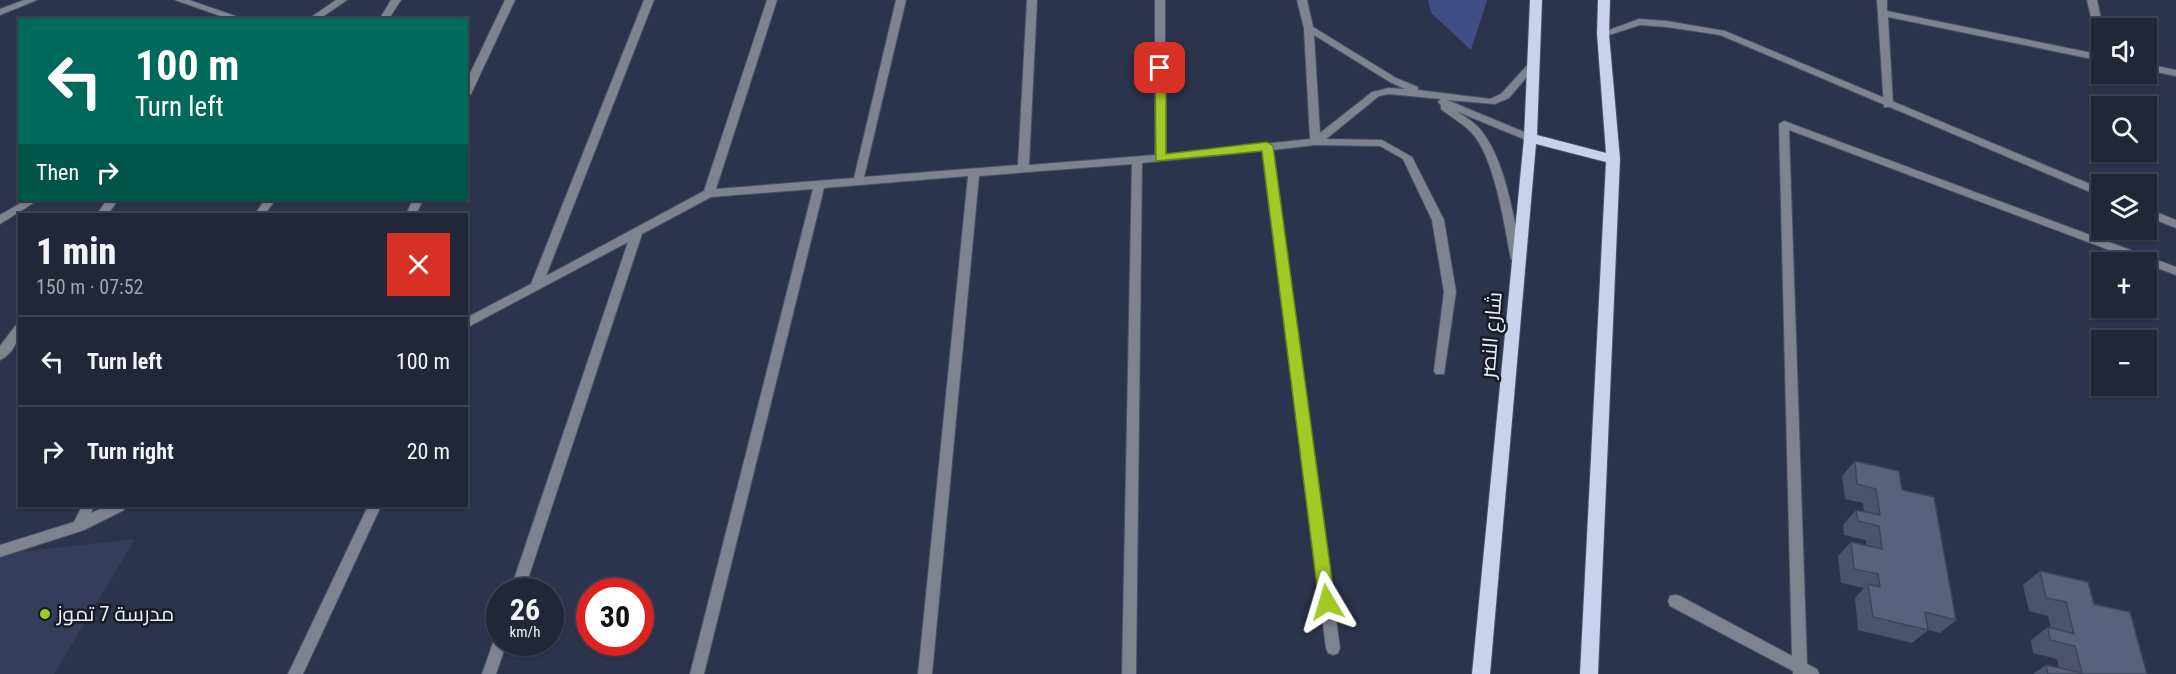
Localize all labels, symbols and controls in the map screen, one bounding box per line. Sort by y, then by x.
map controls [2091,18,2157,396]
button: sound [2091,18,2157,84]
text: 100 m [135,41,240,90]
icon: left [36,42,114,120]
pin [1134,42,1185,93]
icon: arrive [1143,51,1176,84]
text: Turn left [135,91,224,123]
button: search [2091,96,2157,162]
icon: right [91,156,124,189]
text: Then [36,160,79,185]
button: layers [2091,174,2157,240]
text: 1 min [36,231,116,273]
button: close [387,233,450,296]
button: + [2091,252,2157,318]
text: 150 m · 07:52 [36,275,143,299]
street label: شارع النصر [1475,291,1509,380]
button: − [2091,330,2157,396]
icon: left [36,345,69,378]
text: Turn left [87,349,162,374]
text: 100 m [396,349,450,374]
icon: right [36,435,69,468]
text: Turn right [87,439,174,464]
text: 20 m [407,439,450,464]
position arrow [1295,570,1359,634]
speed limit sign: 30 [576,578,654,656]
text: 26 [510,592,540,627]
place label: مدرسة 7 تموز [56,602,174,626]
marker: مدرسة 7 تموز [38,607,52,621]
text: km/h [510,623,540,641]

